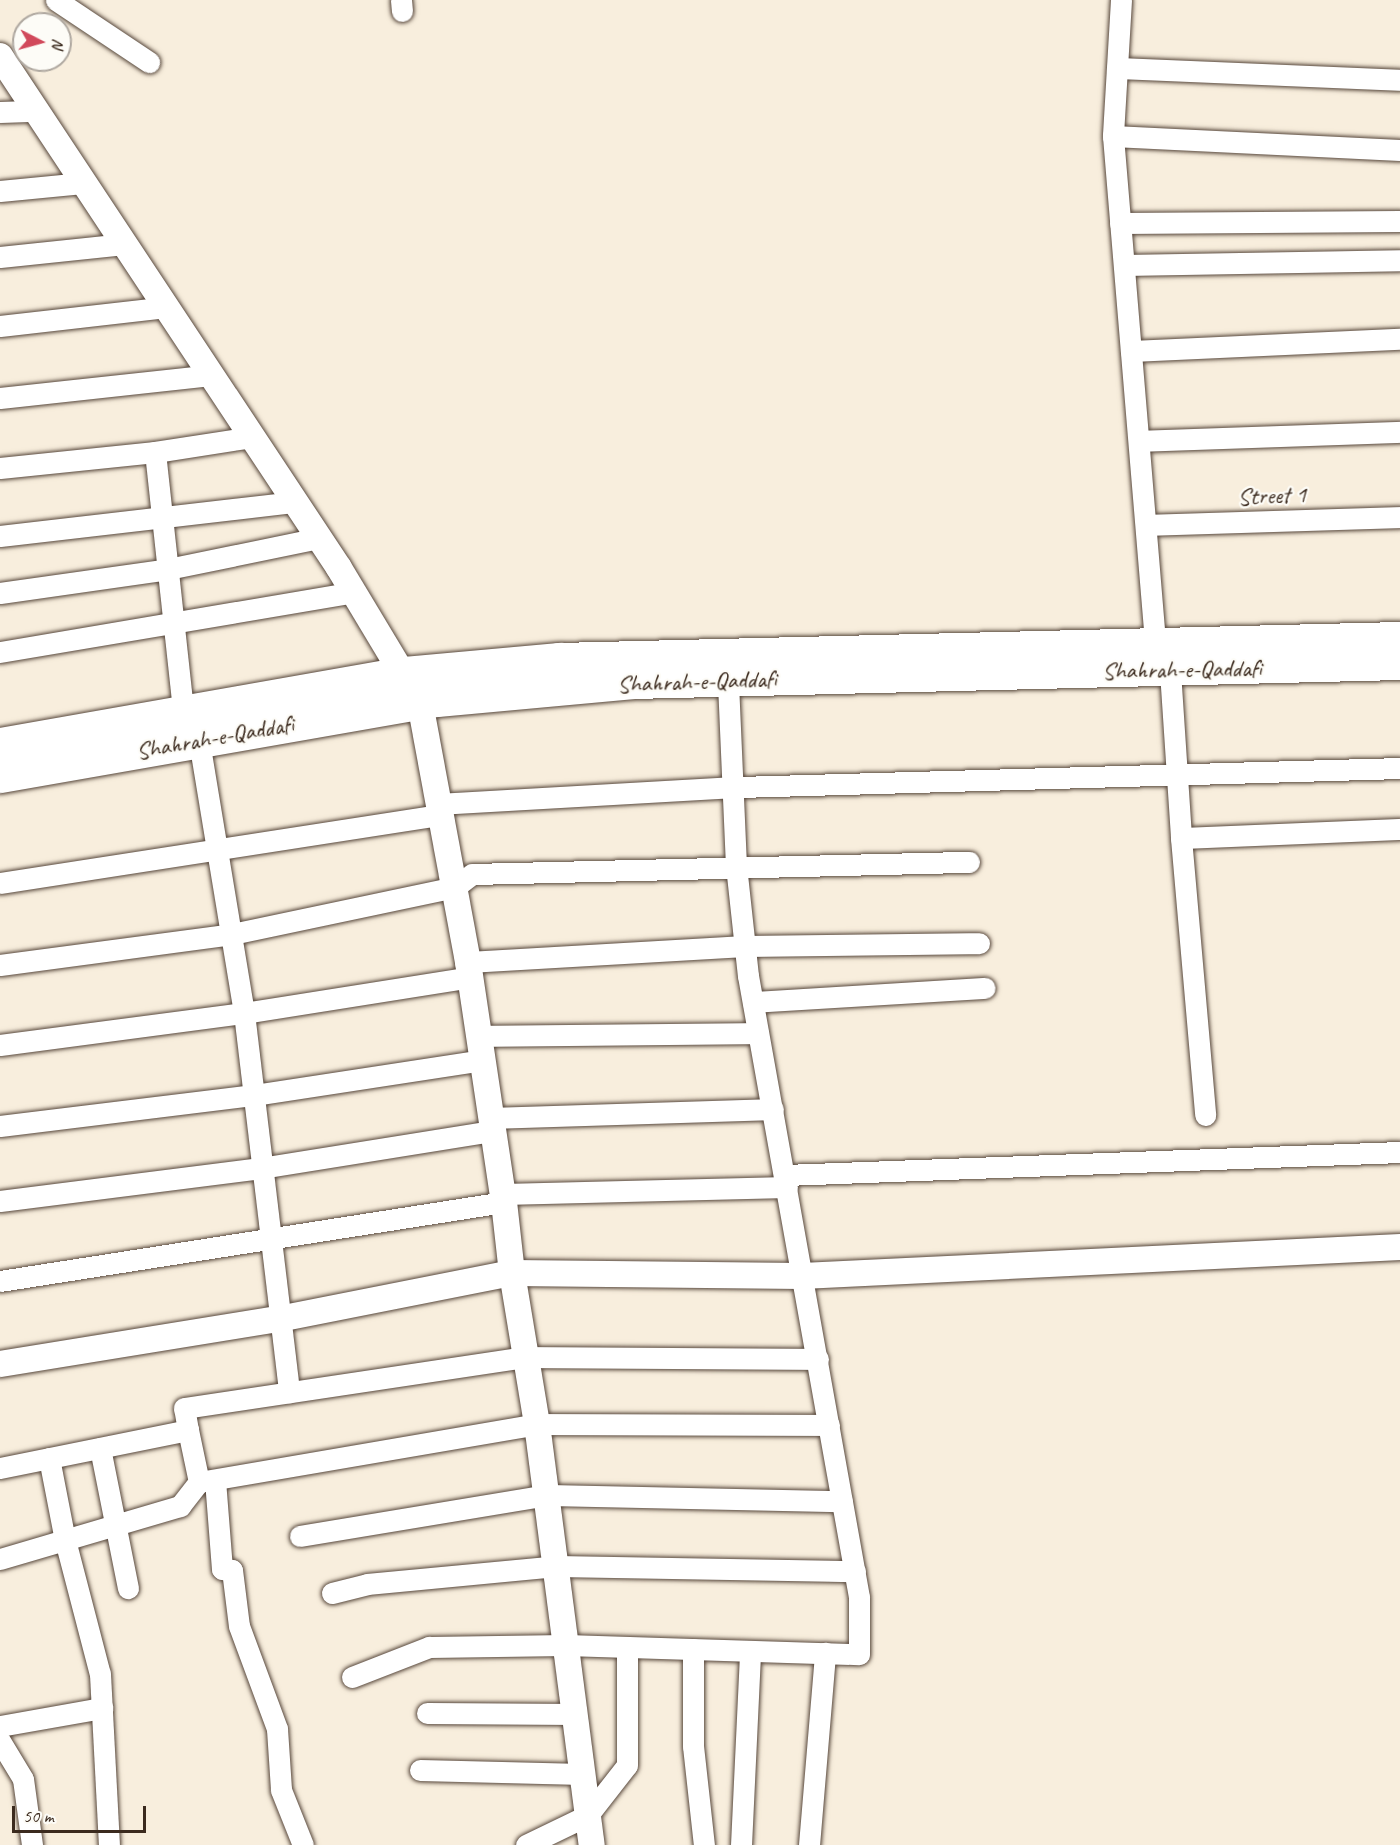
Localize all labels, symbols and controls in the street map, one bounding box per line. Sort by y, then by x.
north arrow [12,12,72,72]
text: N [47,38,68,50]
street label: Street 1 [1237,480,1307,512]
street label: Shahrah-e-Qaddafi [1102,654,1262,686]
street label: Shahrah-e-Qaddafi [617,665,777,699]
street label: Shahrah-e-Qaddafi [134,710,296,766]
scale bar [15,1794,148,1832]
text: 50 m [23,1805,54,1827]

